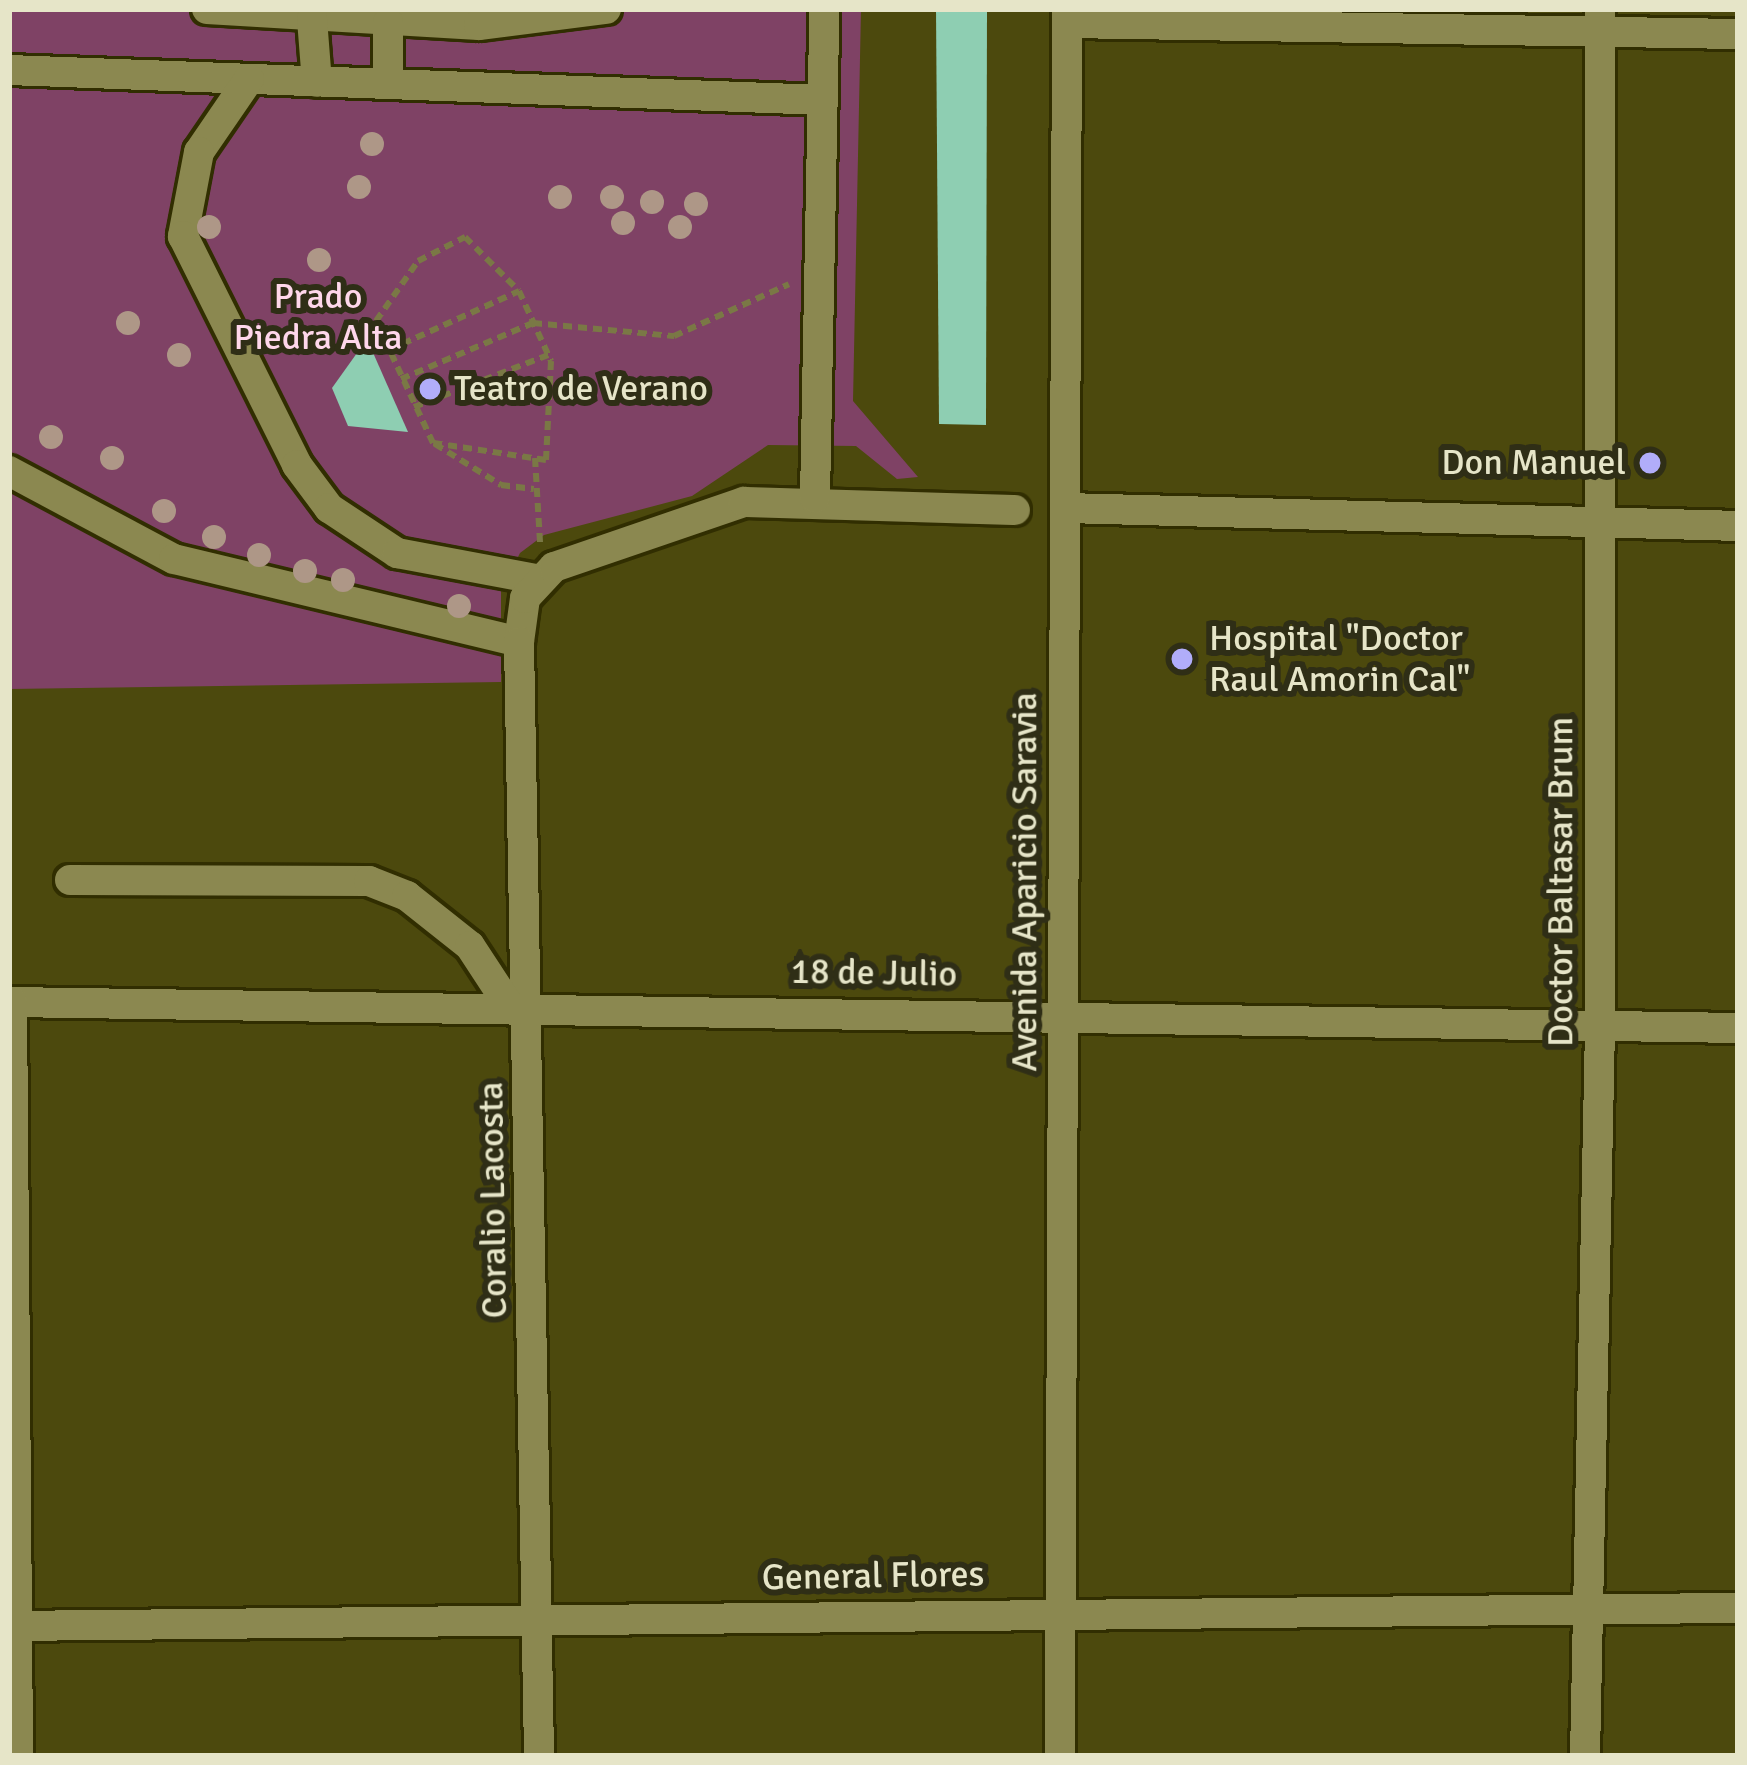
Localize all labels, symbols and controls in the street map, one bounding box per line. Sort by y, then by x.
park label: Prado Piedra Alta [234,274,402,359]
place label: Teatro de Verano [454,367,708,411]
marker: Teatro de Verano [417,376,443,402]
place label: Don Manuel [1441,441,1626,485]
marker: Don Manuel [1637,450,1663,476]
place label: Hospital "Doctor Raul Amorin Cal" [1209,616,1470,701]
marker: Hospital "Doctor Raul Amorin Cal" [1166,643,1198,675]
street label: Avenida Aparicio Saravia [1003,692,1047,1072]
street label: Doctor Baltasar Brum [1539,717,1583,1047]
street label: 18 de Julio [790,950,958,996]
street label: Coralio Lacosta [469,1081,517,1319]
street label: General Flores [761,1552,985,1600]

